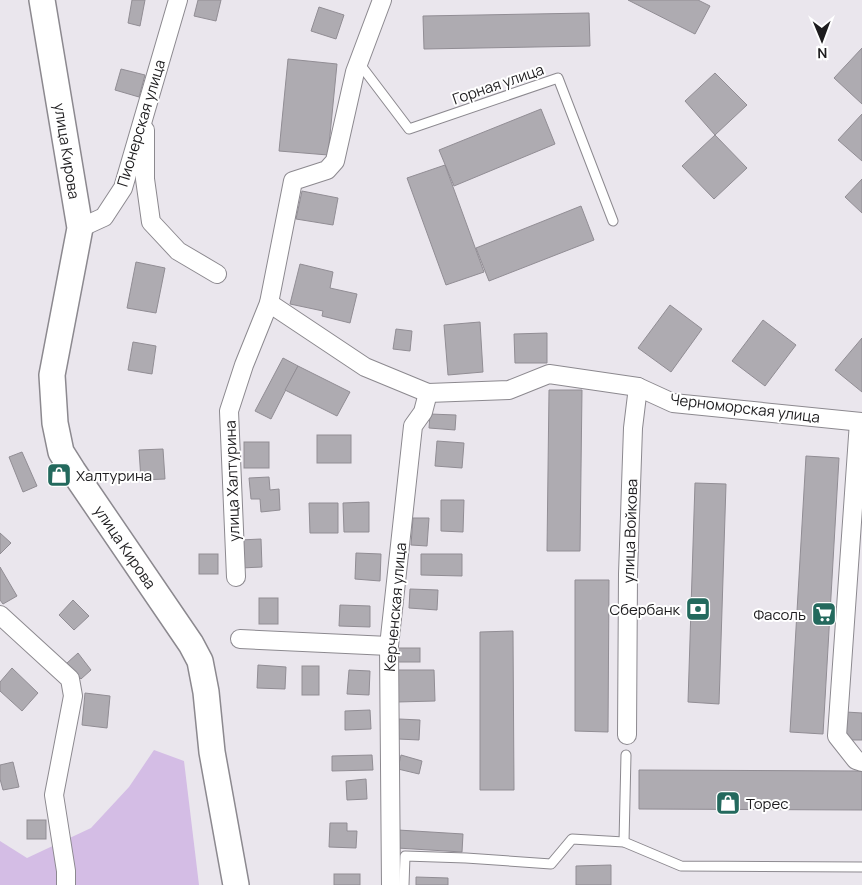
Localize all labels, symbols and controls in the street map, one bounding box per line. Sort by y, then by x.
north arrow [797,15,847,65]
text: N [817,44,827,63]
street label: Пионерская улица [112,57,170,189]
street label: Горная улица [449,59,547,109]
street label: улица Кирова [49,101,85,201]
street label: Черноморская улица [669,388,821,428]
street label: улица Халтурина [219,420,245,542]
shop icon: Халтурина [46,462,72,488]
place label: Халтурина [76,465,152,486]
street label: улица Войкова [618,478,642,584]
street label: улица Кирова [89,501,161,593]
street label: Керченская улица [379,542,411,672]
bank icon: Сбербанк [685,596,711,622]
place label: Сбербанк [609,599,681,620]
supermarket icon: Фасоль [811,601,837,627]
place label: Фасоль [753,604,806,625]
shop icon: Торес [715,790,741,816]
place label: Торес [746,793,789,814]

